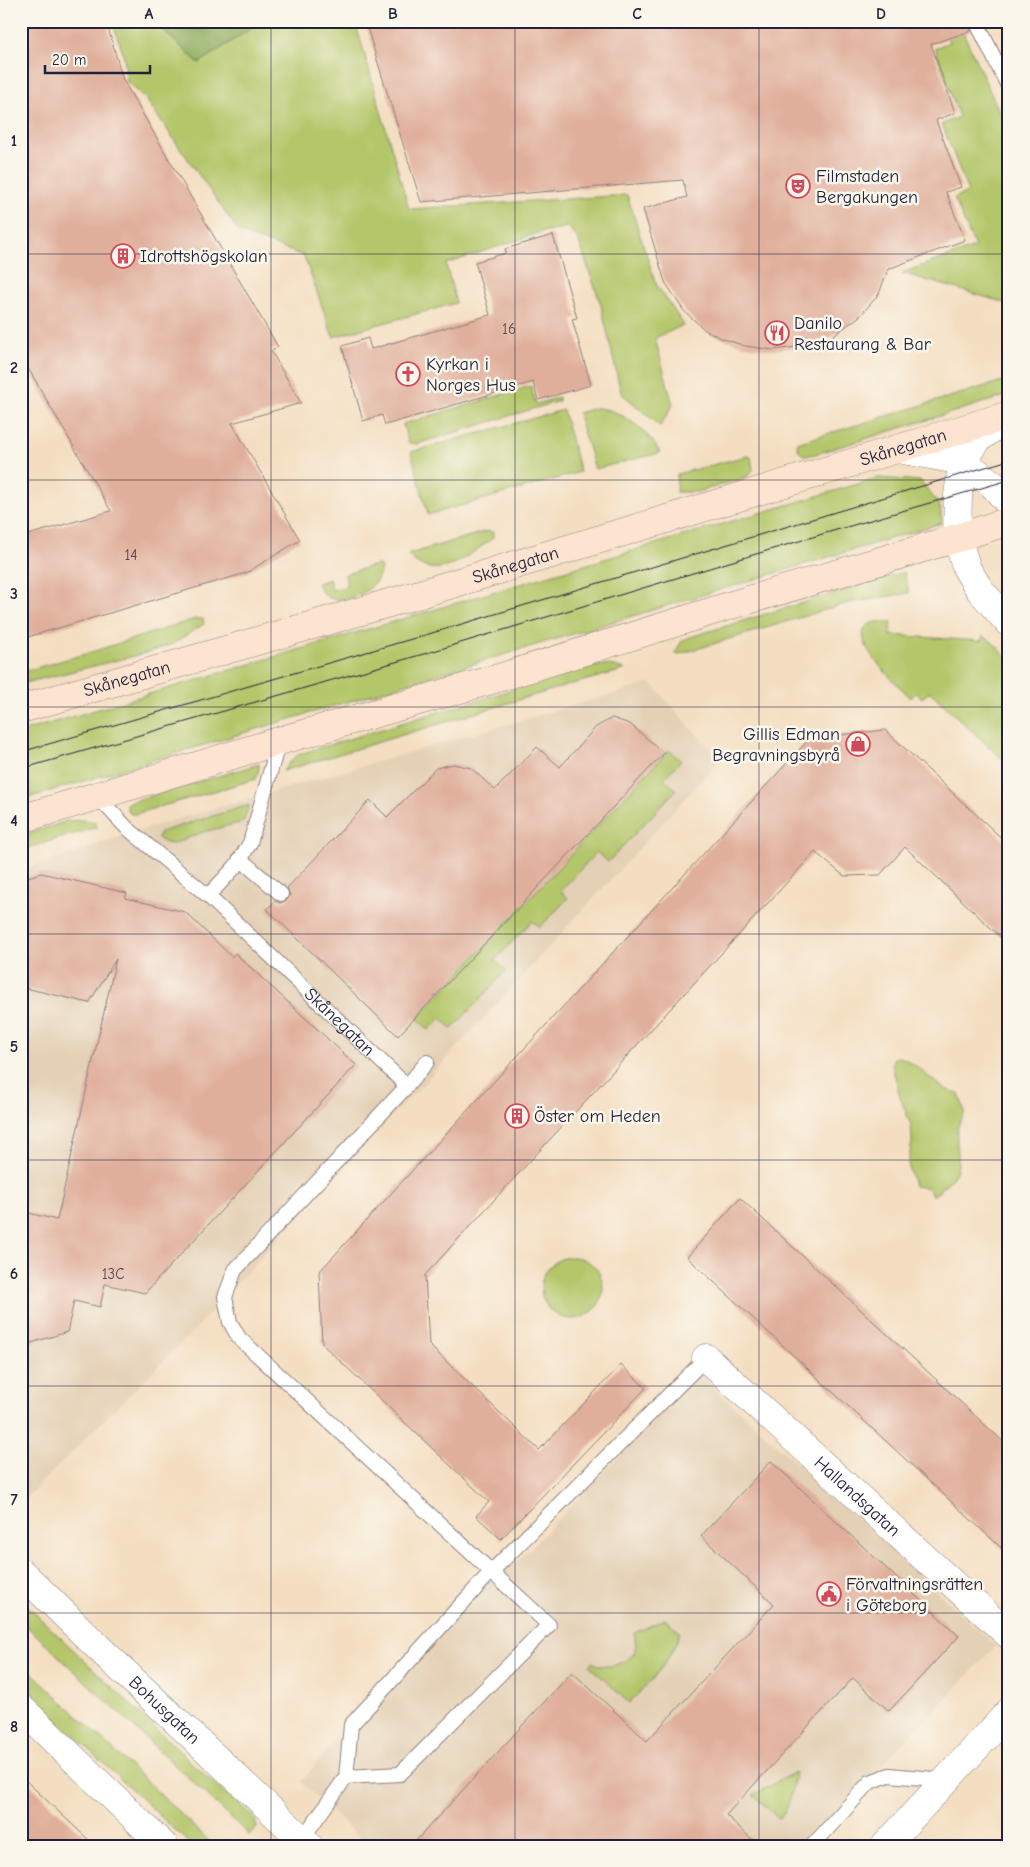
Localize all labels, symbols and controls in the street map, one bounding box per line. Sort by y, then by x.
text: A [145,5,154,23]
text: B [388,5,398,23]
text: C [632,5,642,23]
text: D [876,5,886,23]
scale bar [45,42,150,74]
text: 20 m [52,51,86,69]
text: 1 [11,132,17,150]
place label: Filmstaden Bergakungen [816,166,918,208]
theatre icon: Filmstaden Bergakungen [785,173,811,199]
building icon: Idrottshögskolan [110,243,136,269]
place label: Idrottshögskolan [140,246,268,267]
place label: Danilo Restaurang & Bar [794,313,932,355]
house number: 16 [502,320,516,338]
restaurant icon: Danilo Restaurang & Bar [764,320,790,346]
place label: Kyrkan i Norges Hus [426,354,516,396]
text: 2 [10,359,18,377]
church icon: Kyrkan i Norges Hus [395,361,421,387]
street label: Skånegatan [857,425,949,471]
street label: Skånegatan [470,542,561,588]
house number: 14 [124,546,138,564]
text: 3 [10,585,18,603]
street label: Skånegatan [81,657,173,701]
place label: Gillis Edman Begravningsbyrå [712,724,840,766]
shop icon: Gillis Edman Begravningsbyrå [845,731,871,757]
text: 4 [10,812,18,830]
street label: Skånegatan [300,984,379,1060]
text: 5 [10,1038,18,1056]
building icon: Öster om Heden [504,1103,530,1129]
place label: Öster om Heden [534,1106,661,1127]
text: 6 [10,1265,18,1283]
house number: 13C [102,1265,124,1283]
street label: Hallandsgatan [810,1452,904,1541]
text: 7 [10,1491,18,1509]
place label: Förvaltningsrätten i Göteborg [846,1574,983,1616]
public building icon: Förvaltningsrätten i Göteborg [816,1581,842,1607]
street label: Bohusgatan [124,1672,204,1749]
text: 8 [10,1718,18,1736]

